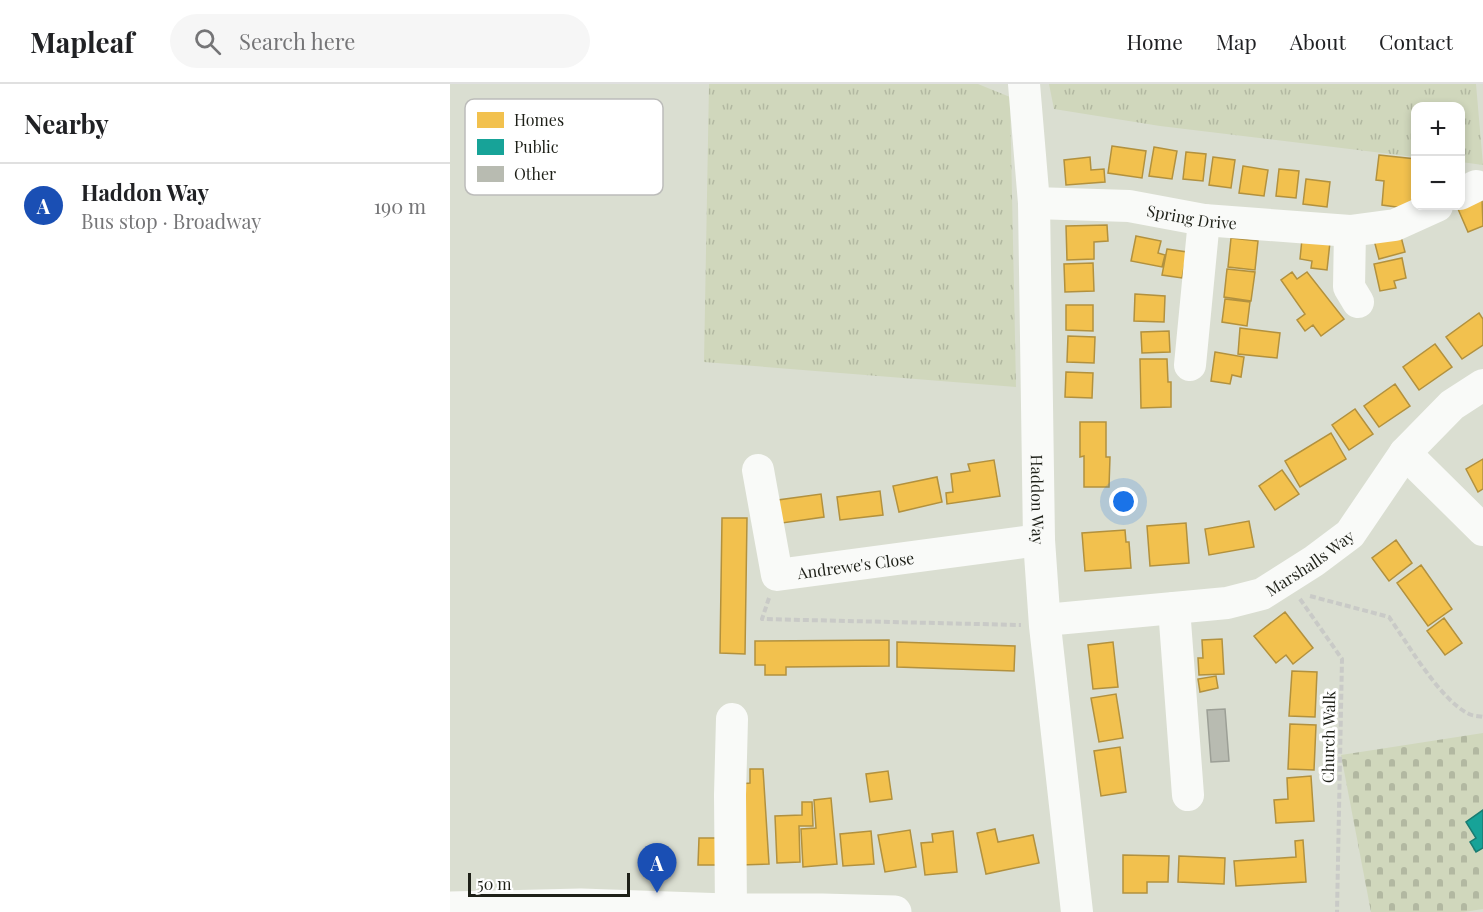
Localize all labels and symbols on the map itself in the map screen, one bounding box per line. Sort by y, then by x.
legend [465,99,663,195]
text: Homes [514,109,564,130]
text: Public [514,136,559,157]
text: Other [514,163,556,184]
street label: Spring Drive [1145,199,1238,233]
street label: Haddon Way [1027,454,1050,545]
your location [1109,487,1138,516]
street label: Marshalls Way [1261,524,1358,600]
street label: Andrewe's Close [795,546,915,583]
street label: Church Walk [1317,691,1339,783]
pin: A [638,844,676,893]
scale bar [468,870,630,898]

